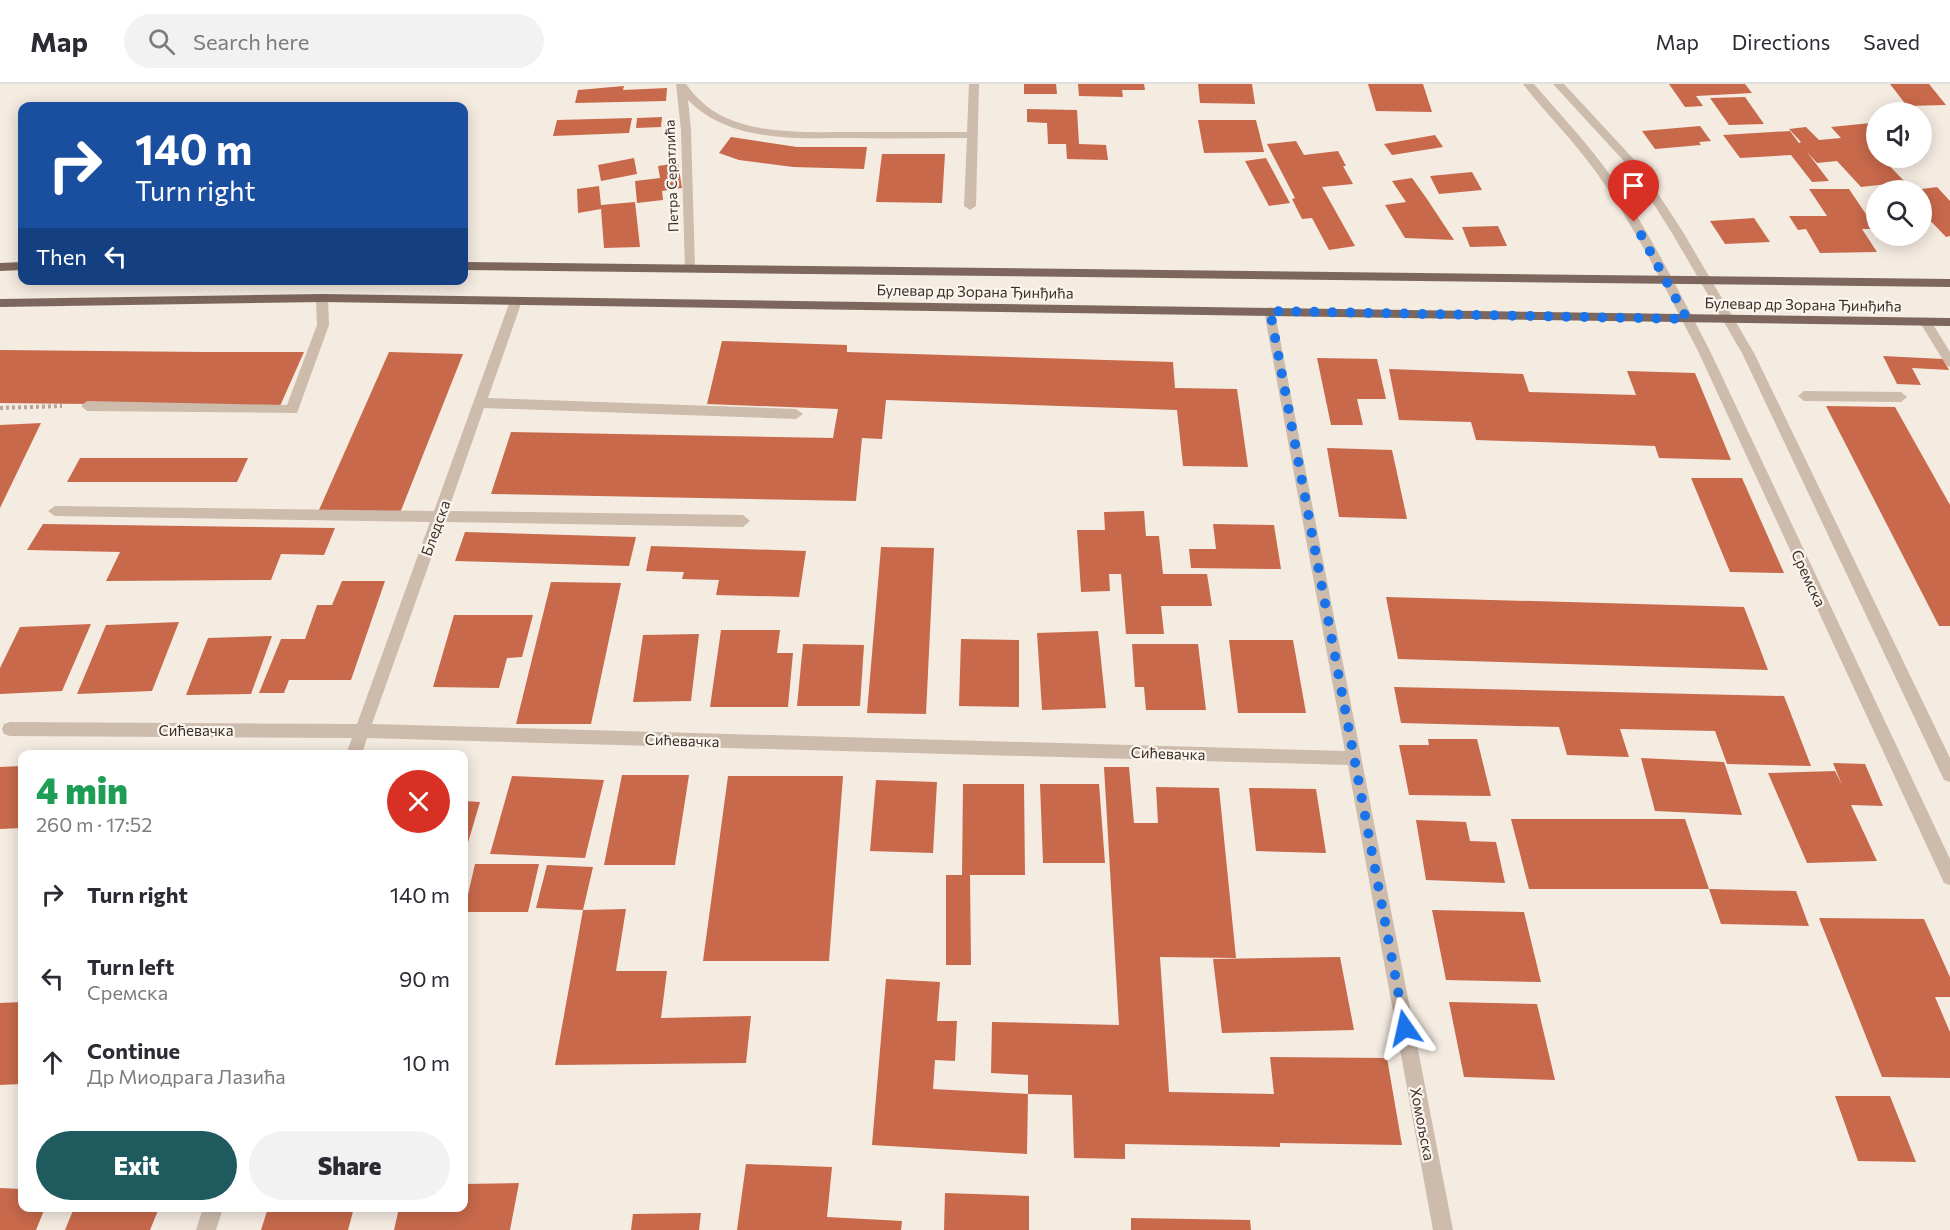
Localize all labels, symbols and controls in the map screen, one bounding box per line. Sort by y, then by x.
search box [124,14,544,68]
text: Map [30,24,88,58]
icon: search [145,25,178,58]
text: Search here [193,28,309,55]
text: Map [1656,29,1699,54]
text: Directions [1732,29,1830,54]
text: Saved [1863,29,1920,54]
map controls [1866,102,1932,246]
button: sound [1866,102,1932,168]
street label: Петра Сератлића [661,119,681,233]
text: 140 m [135,122,252,174]
icon: right [36,126,114,204]
pin [1608,160,1659,222]
icon: arrive [1617,169,1650,202]
text: Turn right [135,174,255,207]
button: search [1866,180,1932,246]
icon: left [99,240,132,273]
text: Then [36,243,87,270]
street label: Булевар др Зорана Ђинђића [876,280,1074,302]
street label: Булевар др Зорана Ђинђића [1704,293,1902,315]
street label: Бледска [417,498,453,558]
street label: Сремска [1788,547,1830,609]
street label: Сићевачка [159,721,233,739]
street label: Сићевачка [644,730,720,750]
street label: Сићевачка [1130,743,1206,763]
text: 4 min [36,767,128,811]
button: close [387,770,450,833]
text: 260 m · 17:52 [36,812,152,836]
icon: right [36,878,69,911]
text: Turn right [87,881,188,908]
text: 140 m [390,881,450,908]
text: Turn left [87,953,174,980]
icon: left [36,962,69,995]
text: 90 m [399,965,450,992]
text: Сремска [87,980,168,1004]
position arrow [1373,996,1437,1060]
text: Continue [87,1037,180,1064]
icon: ahead [36,1046,69,1079]
text: 10 m [403,1049,450,1076]
text: Др Миодрага Лазића [87,1064,286,1088]
street label: Хомољска [1407,1086,1439,1162]
button: Exit [36,1131,237,1200]
button: Share [249,1131,450,1200]

